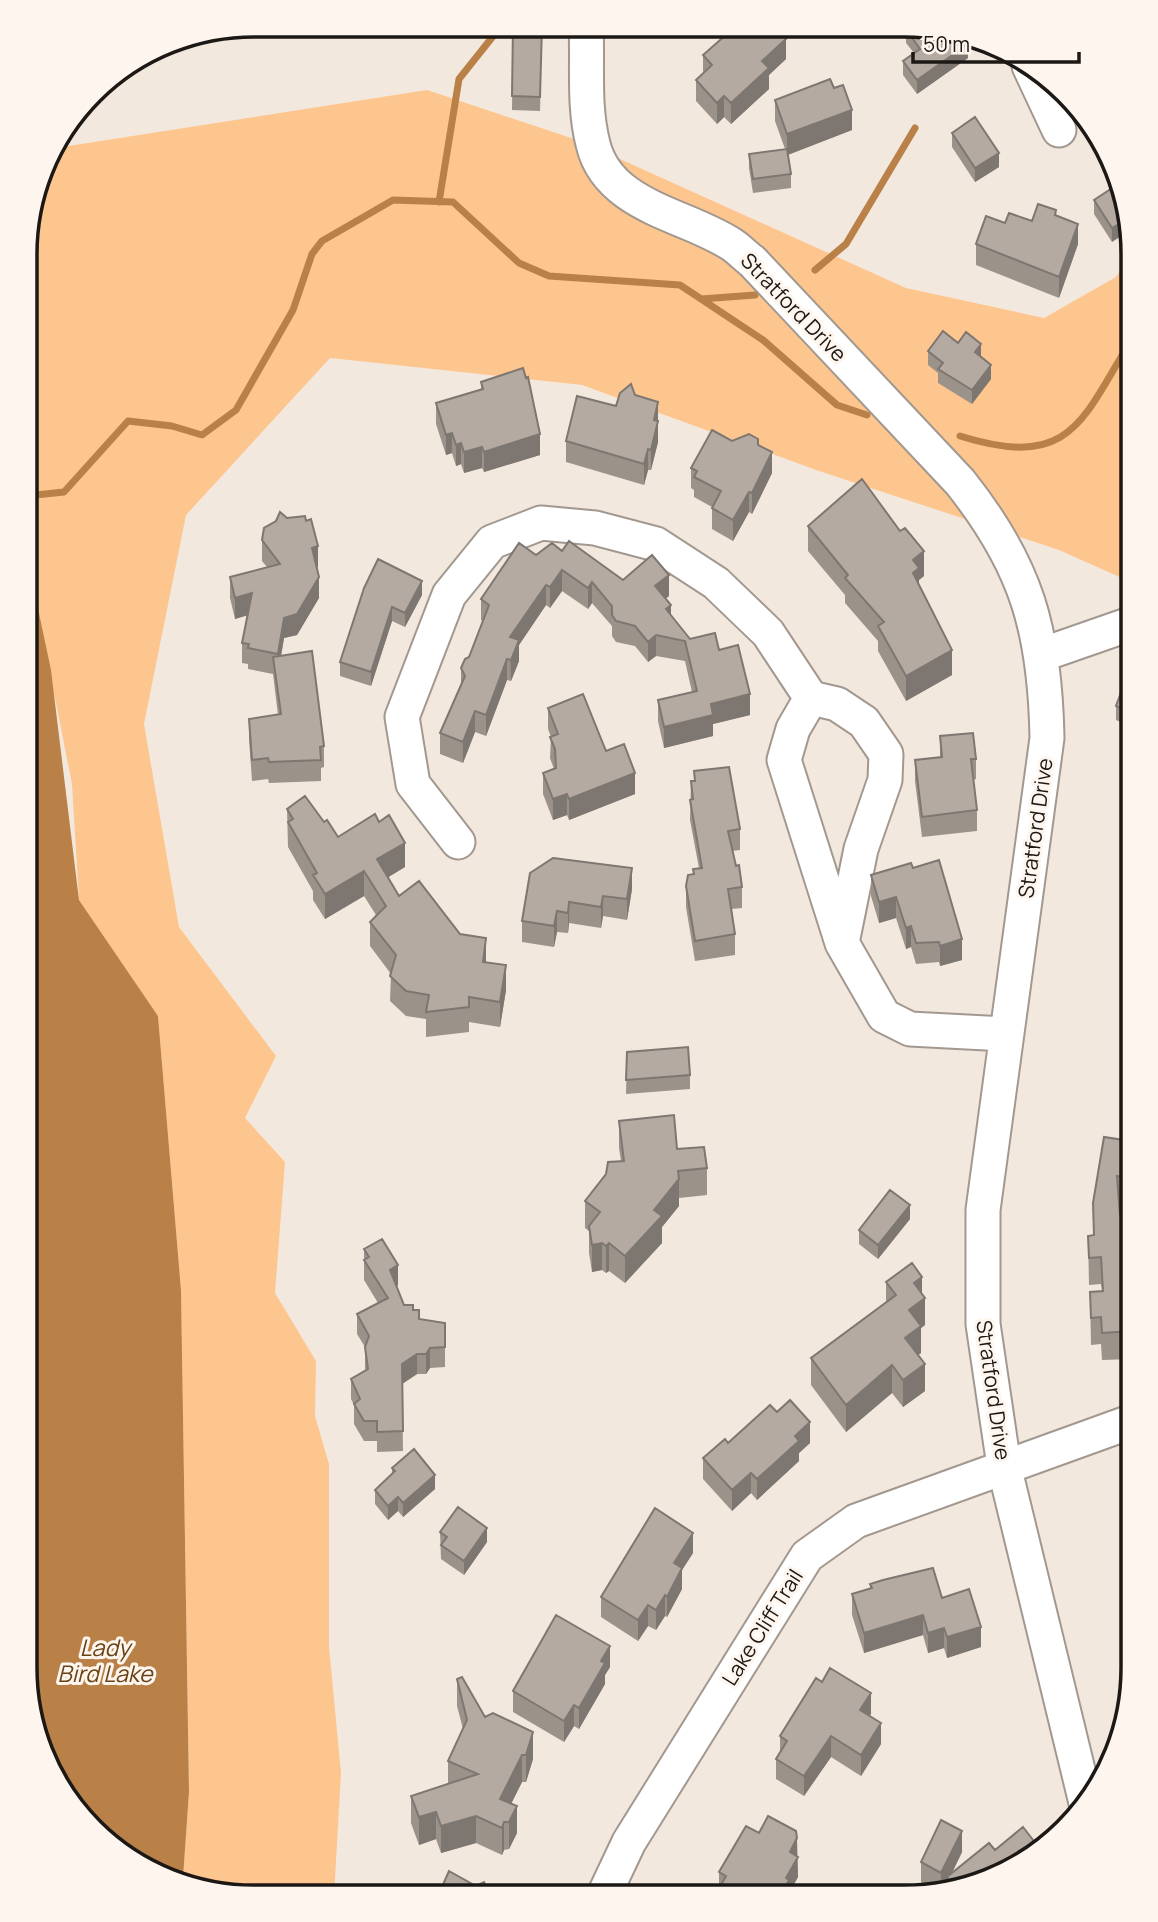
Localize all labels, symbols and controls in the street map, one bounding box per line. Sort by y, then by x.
scale bar [913,21,1079,65]
text: 50 m [923,30,970,58]
street label: Stratford Drive [735,247,853,367]
street label: Stratford Drive [1011,756,1059,900]
street label: Stratford Drive [970,1318,1018,1462]
street label: Lake Cliff Trail [715,1564,809,1690]
water label: Lady Bird Lake [58,1631,154,1689]

